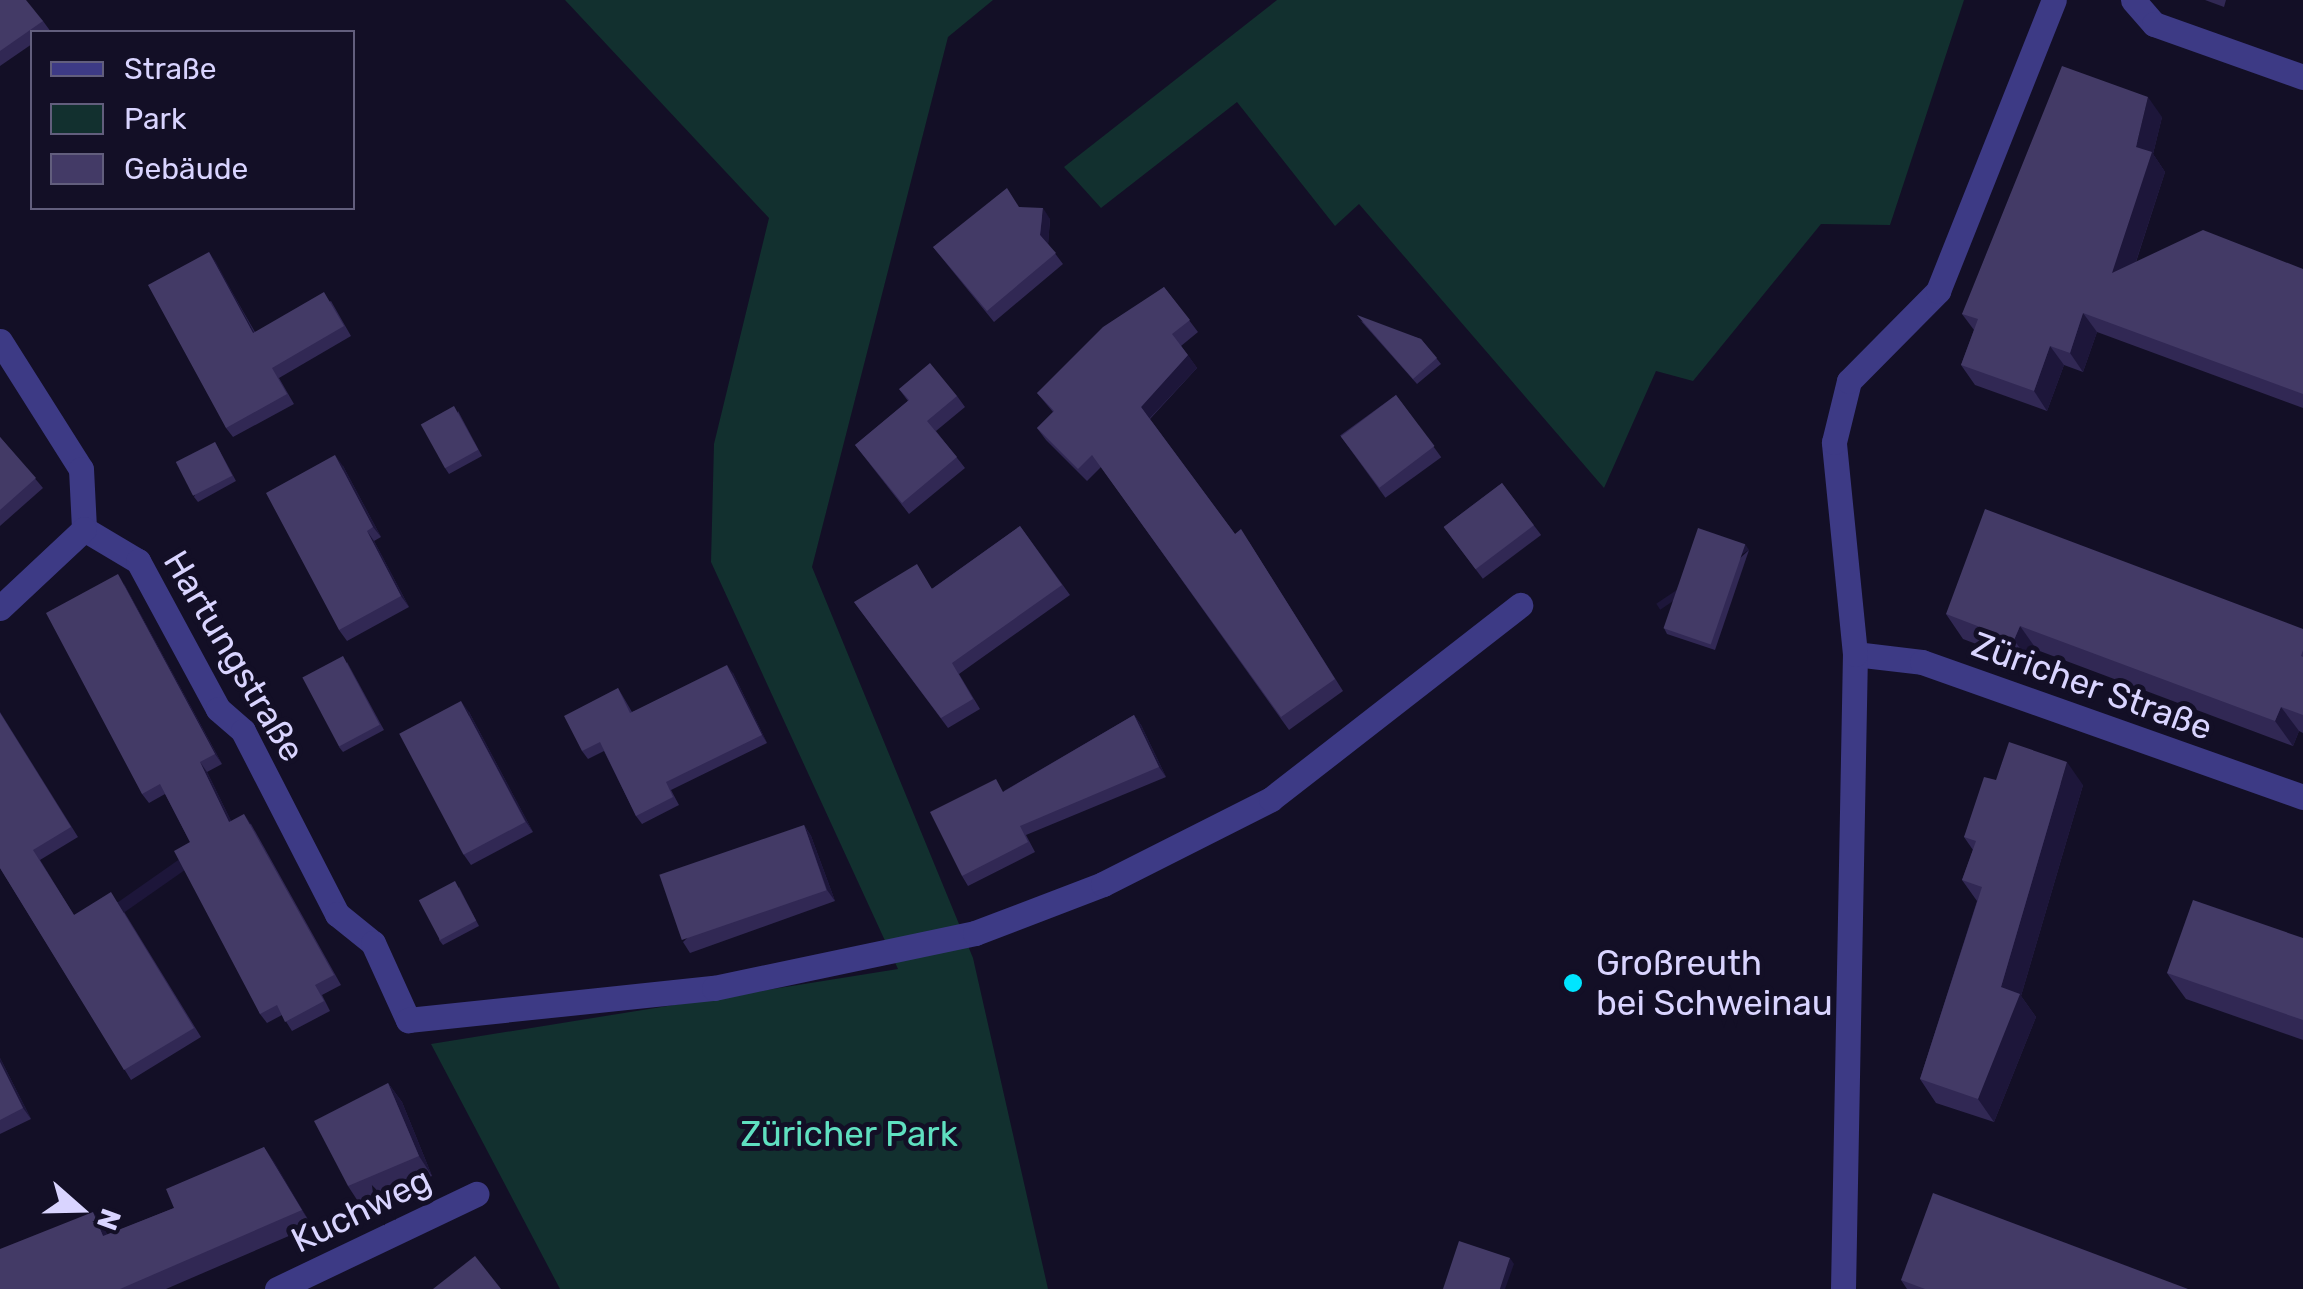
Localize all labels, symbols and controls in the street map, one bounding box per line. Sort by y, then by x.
legend [30,30,355,210]
text: Straße [124,51,217,87]
text: Park [124,101,186,137]
text: Gebäude [124,151,248,187]
street label: Hartungstraße [155,543,313,769]
street label: Züricher Straße [1966,623,2218,749]
place label: Großreuth bei Schweinau [1596,942,1833,1024]
marker: Großreuth bei Schweinau [1560,970,1586,996]
park label: Züricher Park [740,1113,958,1155]
street label: Kuchweg [284,1158,438,1262]
north arrow [30,1159,130,1259]
text: N [90,1204,128,1235]

